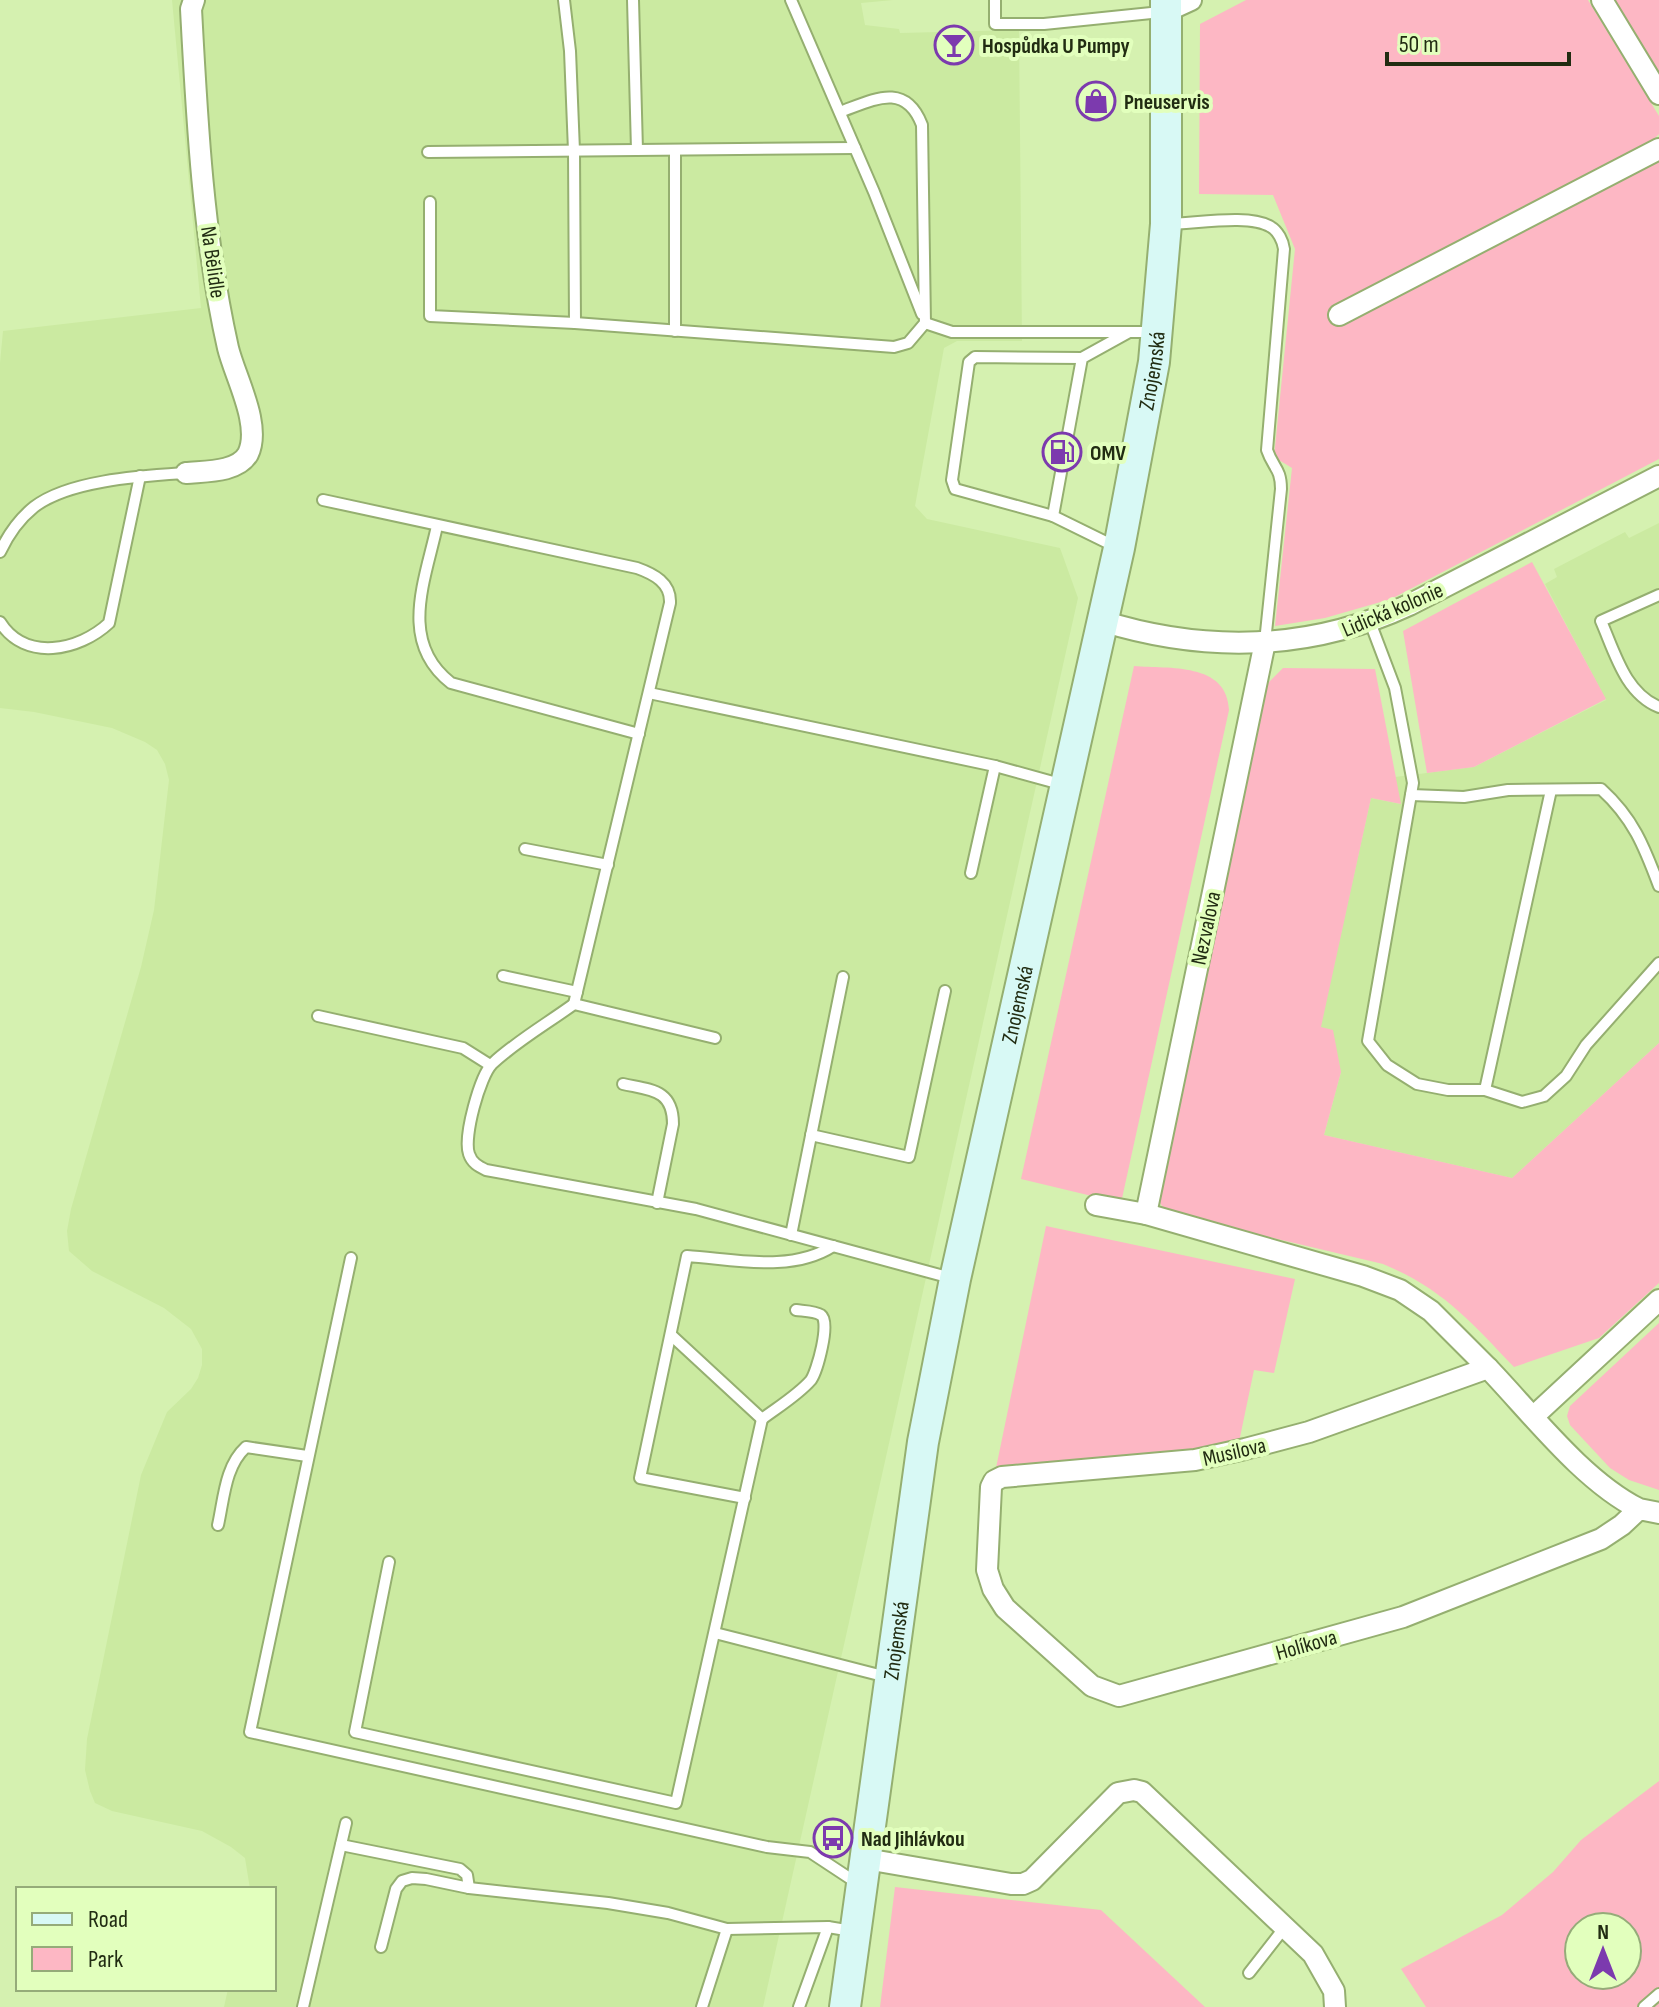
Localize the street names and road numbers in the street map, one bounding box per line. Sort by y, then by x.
street label: Na Bělidle [194,224,231,300]
street label: Znojemská [1133,330,1172,412]
street label: Lidická kolonie [1338,577,1447,644]
street label: Nezvalova [1186,889,1227,968]
street label: Znojemská [996,963,1040,1046]
street label: Musilova [1200,1432,1269,1473]
street label: Znojemská [878,1600,916,1682]
street label: Holíkova [1273,1624,1340,1667]

